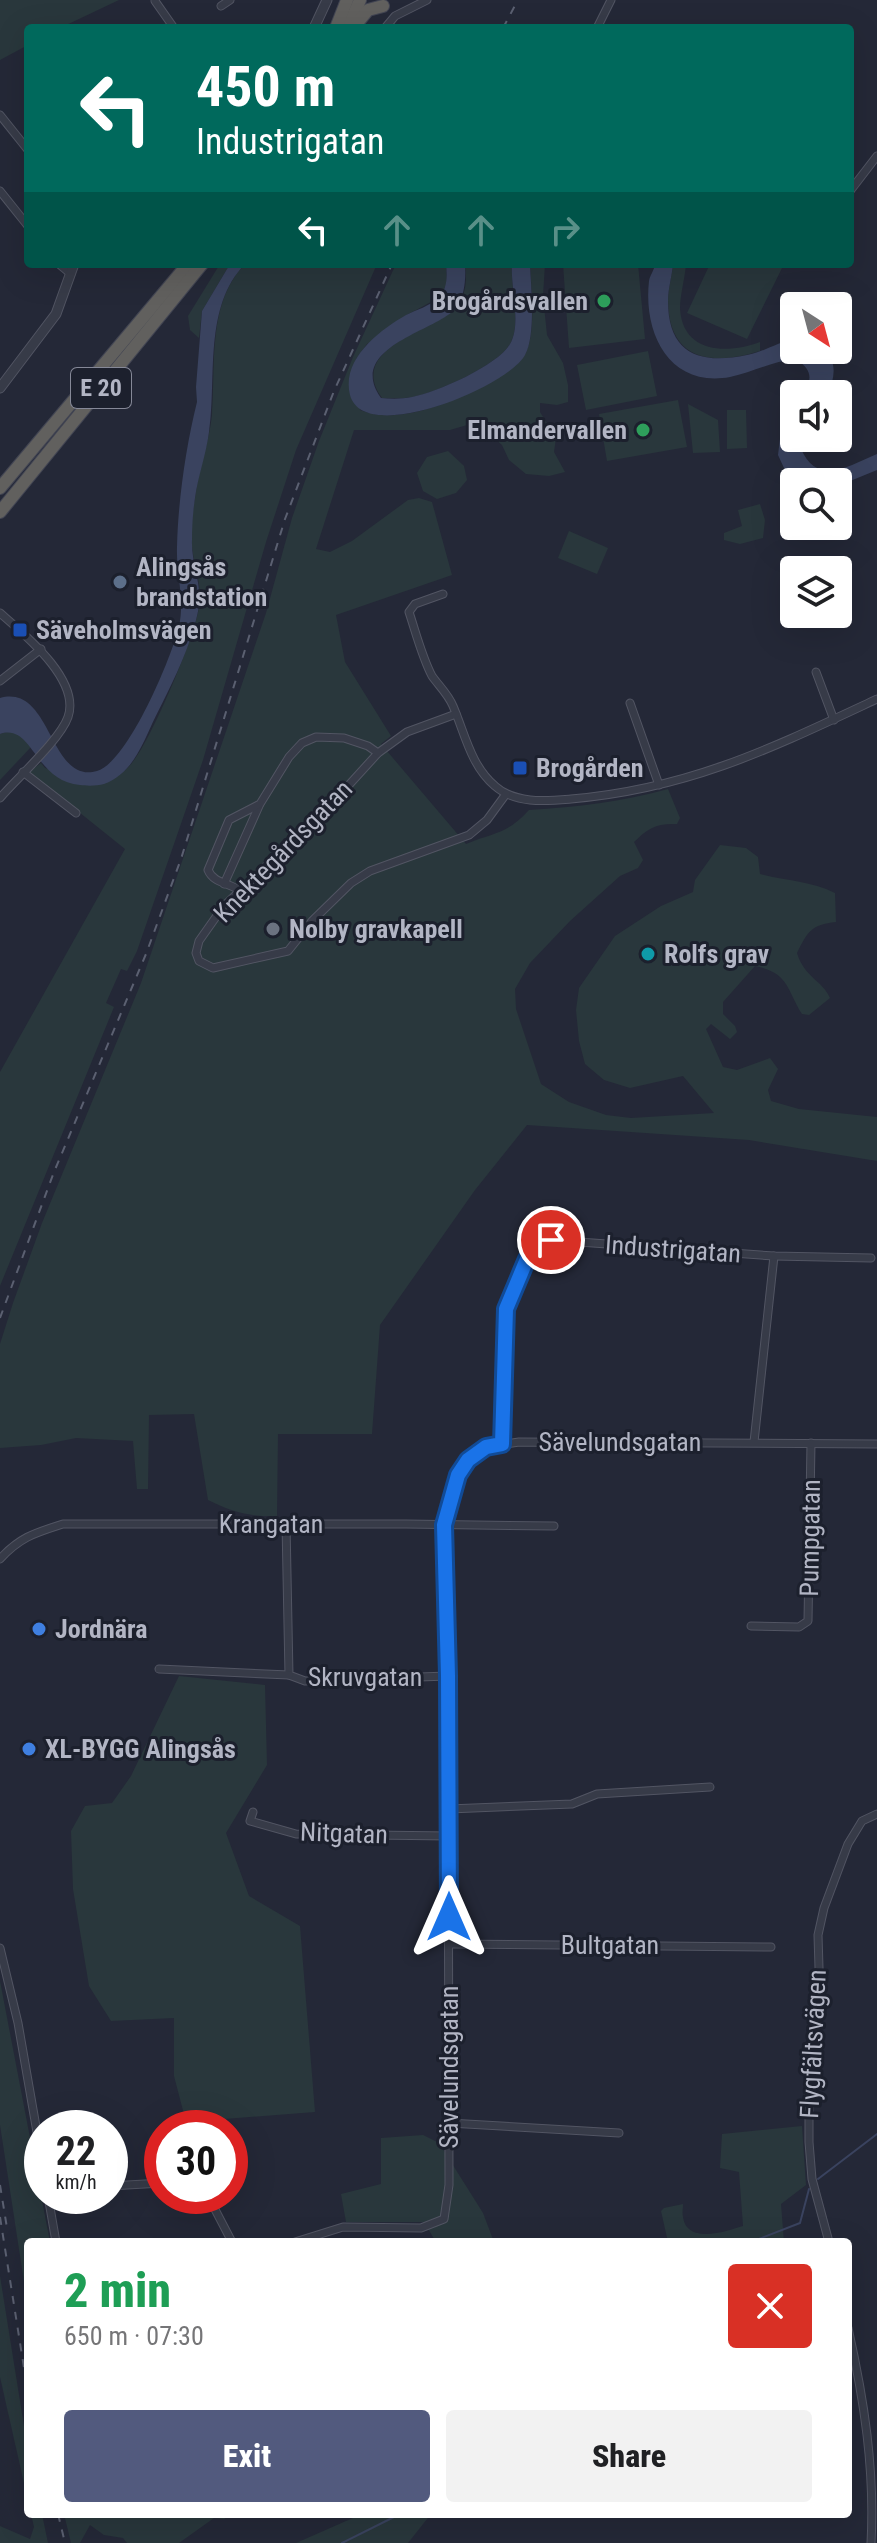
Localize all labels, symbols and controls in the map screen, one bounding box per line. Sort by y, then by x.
text: 450 m [196,54,335,120]
icon: left [64,56,168,160]
text: Industrigatan [196,121,384,163]
icon: left [291,208,335,252]
icon: ahead [375,208,419,252]
icon: ahead [459,208,503,252]
icon: right [543,208,587,252]
place label: Brogårdsvallen [432,286,588,316]
marker: Brogårdsvallen [595,292,613,310]
north arrow [780,292,852,364]
map controls [780,292,852,628]
road number: E 20 [71,368,131,408]
button: sound [780,380,852,452]
place label: Elmandervallen [467,415,627,445]
marker: Elmandervallen [634,421,652,439]
button: search [780,468,852,540]
place label: Alingsås brandstation [136,552,267,612]
button: layers [780,556,852,628]
marker: Alingsås brandstation [111,573,129,591]
place label: Säveholmsvägen [36,615,211,645]
marker: Säveholmsvägen [11,621,29,639]
place label: Brogården [536,753,644,783]
marker: Brogården [511,759,529,777]
street label: Knektegårdsgatan [208,774,358,928]
place label: Nolby gravkapell [289,914,463,944]
marker: Nolby gravkapell [264,920,282,938]
place label: Rolfs grav [664,939,770,969]
marker: Rolfs grav [639,945,657,963]
pin [517,1206,585,1274]
icon: arrive [529,1218,573,1262]
street label: Industrigatan [604,1229,742,1269]
street label: Sävelundsgatan [539,1427,701,1457]
street label: Pumpgatan [794,1479,826,1597]
street label: Krangatan [219,1509,323,1539]
place label: Jordnära [55,1614,147,1644]
marker: Jordnära [30,1620,48,1638]
street label: Skruvgatan [308,1662,422,1692]
place label: XL-BYGG Alingsås [45,1734,236,1764]
marker: XL-BYGG Alingsås [20,1740,38,1758]
street label: Nitgatan [300,1816,388,1850]
position arrow [407,1875,491,1959]
street label: Bultgatan [561,1930,659,1960]
street label: Flygfältsvägen [794,1969,832,2119]
street label: Sävelundsgatan [434,1986,464,2148]
speed limit sign: 30 [144,2110,248,2214]
text: 22 [56,2128,96,2175]
text: km/h [55,2170,97,2194]
text: 2 min [64,2262,171,2319]
button: close [728,2264,812,2348]
text: 650 m · 07:30 [64,2321,204,2351]
button: Exit [64,2410,430,2502]
button: Share [446,2410,812,2502]

